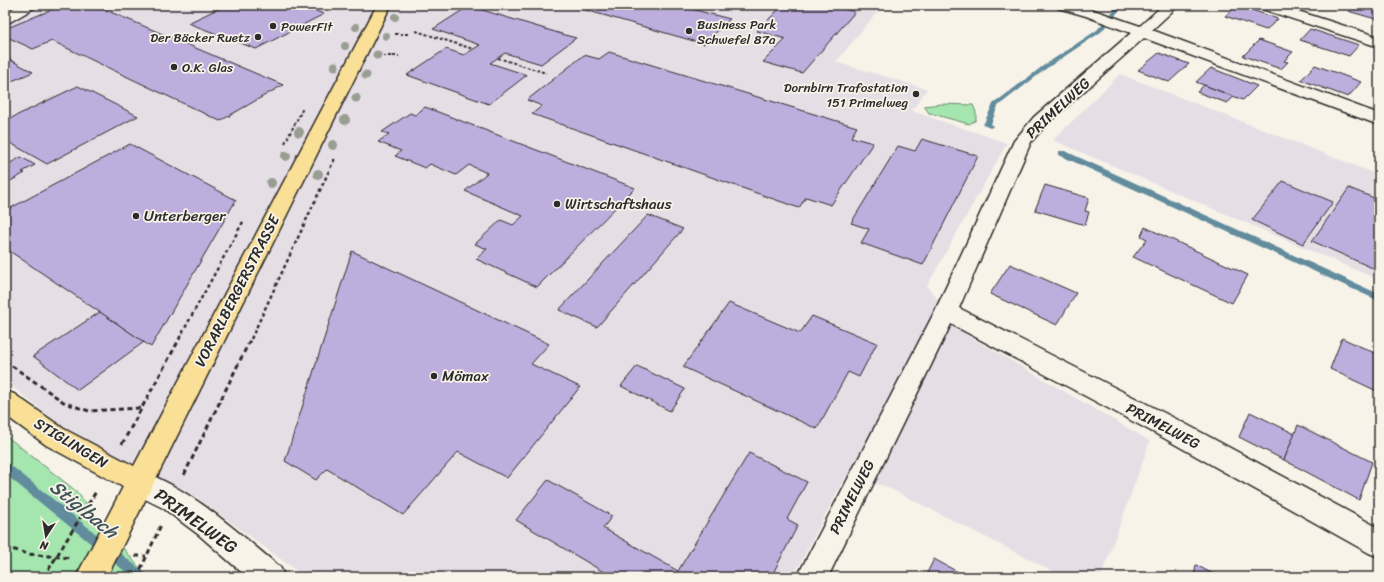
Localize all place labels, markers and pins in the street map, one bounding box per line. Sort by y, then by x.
place label: Business Park Schwefel 87a [697,13,776,51]
place label: PowerFit [281,15,333,38]
marker: PowerFit [268,21,278,31]
place label: Der Bäcker Ruetz [150,26,251,49]
marker: Business Park Schwefel 87a [684,26,694,36]
marker: Der Bäcker Ruetz [253,32,263,42]
place label: O.K. Glas [182,56,233,79]
marker: O.K. Glas [169,62,179,72]
place label: Dornbirn Trafostation 151 Primelweg [784,76,908,114]
marker: Dornbirn Trafostation 151 Primelweg [911,89,921,99]
place label: Wirtschaftshaus [565,191,672,217]
marker: Wirtschaftshaus [552,199,562,209]
place label: Unterberger [144,203,226,229]
marker: Unterberger [131,211,141,221]
place label: Mömax [442,363,489,389]
marker: Mömax [429,371,439,381]

